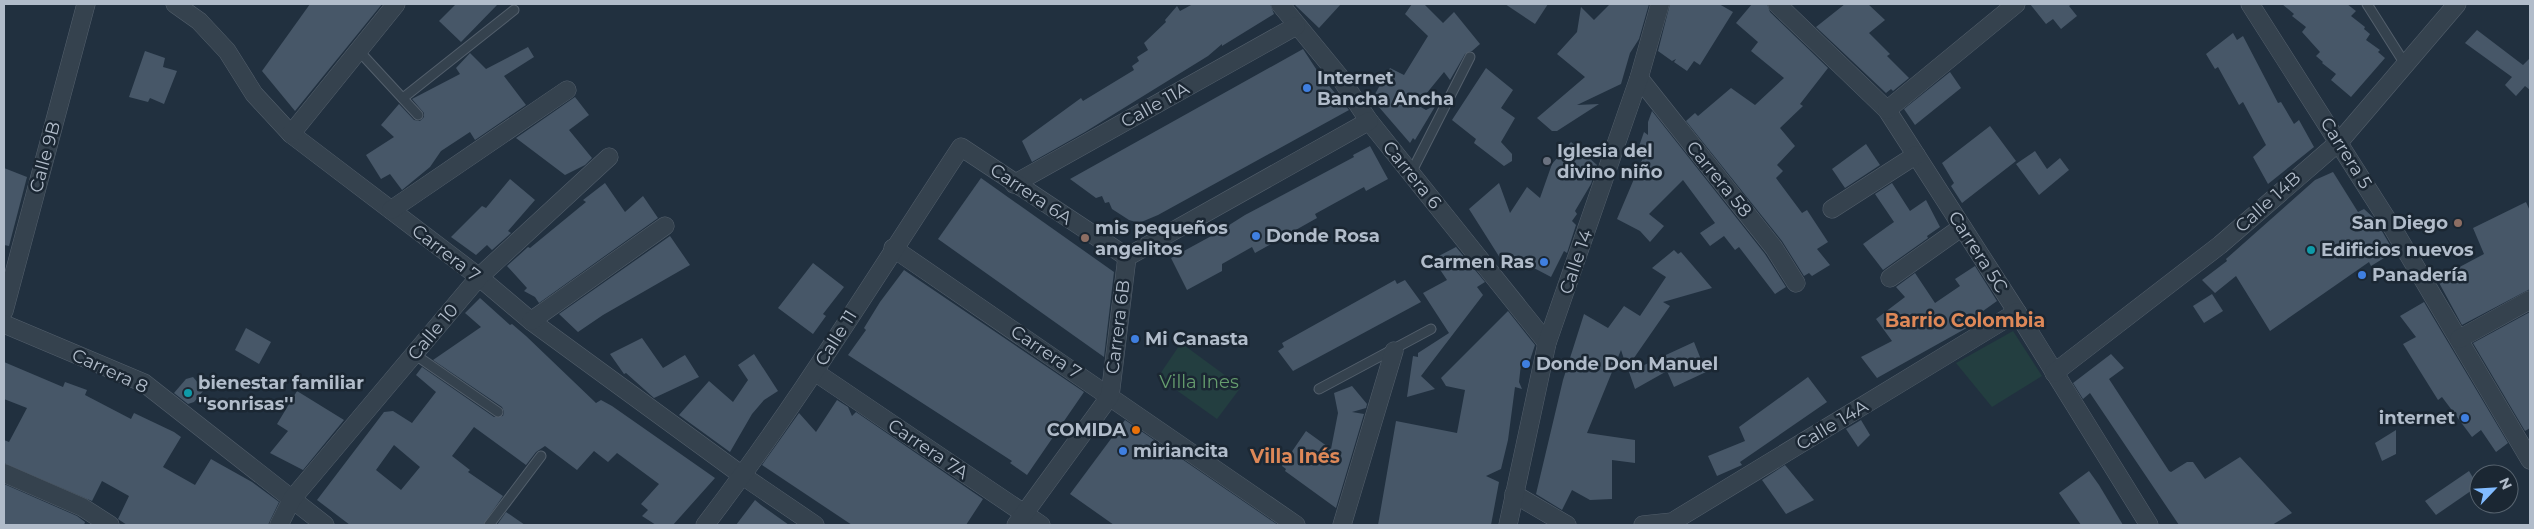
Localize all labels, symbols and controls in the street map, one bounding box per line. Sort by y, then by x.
place label: Internet Bancha Ancha [1317,67,1454,110]
street label: Calle 11A [1117,77,1193,133]
marker: Internet Bancha Ancha [1301,82,1313,94]
street label: Carrera 5 [2315,113,2377,193]
street label: Calle 9B [25,119,65,195]
street label: Carrera 58 [1682,136,1756,222]
street label: Carrera 6 [1378,137,1446,213]
place label: Iglesia del divino niño [1557,140,1663,183]
marker: Iglesia del divino niño [1541,155,1553,167]
street label: Carrera 6A [986,159,1076,229]
street label: Calle 14B [2231,167,2305,237]
street label: Carrera 5C [1943,207,2013,297]
place label: San Diego [2352,212,2448,234]
place label: mis pequeños angelitos [1095,217,1228,260]
marker: San Diego [2452,217,2464,229]
street label: Carrera 7 [407,220,485,286]
place label: Donde Rosa [1266,225,1380,247]
street label: Calle 14 [1555,227,1597,297]
marker: Donde Rosa [1250,230,1262,242]
marker: mis pequeños angelitos [1079,232,1091,244]
place label: Edificios nuevos [2321,239,2474,261]
marker: Edificios nuevos [2305,244,2317,256]
place label: Carmen Ras [1421,251,1534,273]
marker: Carmen Ras [1538,256,1550,268]
place label: Panadería [2372,264,2468,286]
marker: Panadería [2356,269,2368,281]
street label: Carrera 6B [1101,279,1135,375]
street label: Calle 10 [403,299,463,365]
street label: Calle 11 [810,306,862,370]
district label: Barrio Colombia [1885,309,2045,332]
street label: Carrera 7 [1006,320,1086,384]
place label: Mi Canasta [1145,328,1249,350]
marker: Mi Canasta [1129,333,1141,345]
street label: Carrera 8 [68,344,152,398]
place label: Donde Don Manuel [1536,353,1718,375]
marker: Donde Don Manuel [1520,358,1532,370]
park label: Villa Ines [1159,371,1239,393]
place label: bienestar familiar ''sonrisas'' [198,372,364,415]
marker: bienestar familiar ''sonrisas'' [182,387,194,399]
street label: Calle 14A [1792,395,1872,455]
place label: internet [2379,407,2455,429]
marker: internet [2459,412,2471,424]
street label: Carrera 7A [884,414,972,484]
place label: COMIDA [1047,419,1126,441]
marker: COMIDA [1130,424,1142,436]
place label: miriancita [1133,440,1229,462]
marker: miriancita [1117,445,1129,457]
district label: Villa Inés [1249,445,1340,468]
north arrow [2469,464,2519,514]
text: N [2495,475,2516,492]

